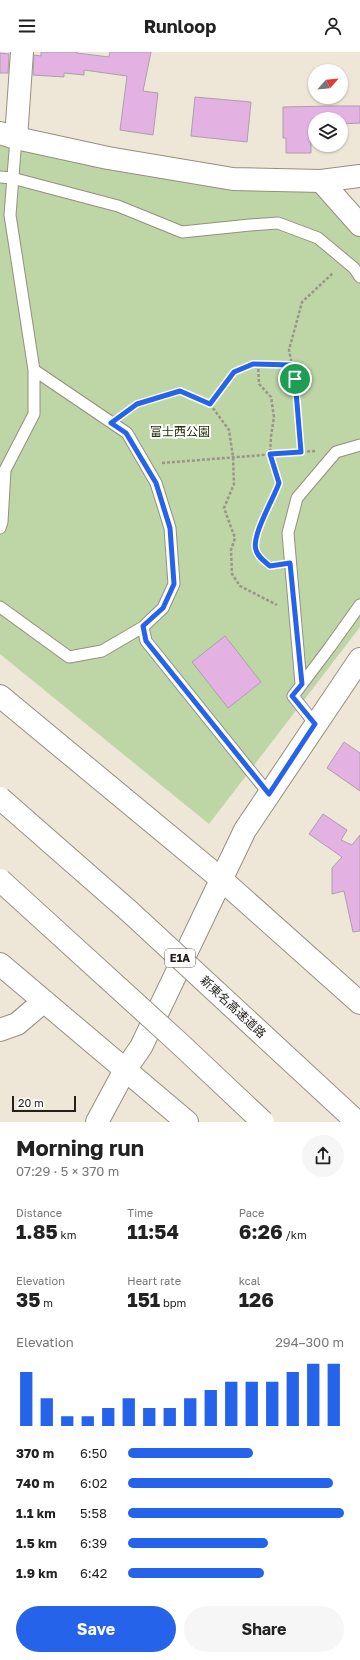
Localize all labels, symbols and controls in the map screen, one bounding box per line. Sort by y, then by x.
icon: menu [16,15,38,37]
text: Runloop [144,15,216,37]
icon: person [322,15,344,37]
north arrow [308,64,348,104]
map controls [308,64,348,152]
button: layers [308,112,348,152]
pin [278,362,312,396]
icon: arrive [284,368,306,390]
park label: 富士西公園 [150,424,210,439]
road number: E1A [165,949,195,967]
street label: 新東名高速道路 [198,972,269,1041]
scale bar [12,1094,76,1113]
text: 20 m [18,1096,44,1109]
text: Morning run [16,1134,144,1161]
button: share [302,1135,344,1177]
text: 07:29 · 5 × 370 m [16,1163,119,1179]
text: Distance [16,1206,62,1219]
text: Time [127,1206,153,1219]
text: Pace [239,1206,264,1219]
text: 1.85 [16,1219,58,1243]
text: 11:54 [127,1219,179,1243]
text: 6:26 [239,1219,283,1243]
text: km [58,1228,76,1241]
text: /km [283,1228,307,1241]
text: Elevation [16,1274,65,1287]
text: Heart rate [127,1274,181,1287]
text: kcal [239,1274,260,1287]
text: 35 [16,1287,40,1311]
text: 151 [127,1287,160,1311]
text: 126 [239,1287,274,1311]
text: m [40,1296,53,1309]
text: bpm [160,1296,186,1309]
text: Elevation [16,1334,74,1350]
text: 294–300 m [275,1334,344,1350]
text: 370 m [16,1445,54,1461]
text: 6:50 [80,1445,107,1461]
text: 740 m [16,1475,54,1491]
text: 6:02 [80,1475,107,1491]
text: 1.1 km [16,1505,56,1521]
text: 5:58 [80,1505,107,1521]
text: 1.5 km [16,1535,57,1551]
text: 6:39 [80,1535,107,1551]
text: 1.9 km [16,1565,57,1581]
text: 6:42 [80,1565,107,1581]
button: Save [16,1606,176,1652]
button: Share [184,1606,344,1652]

